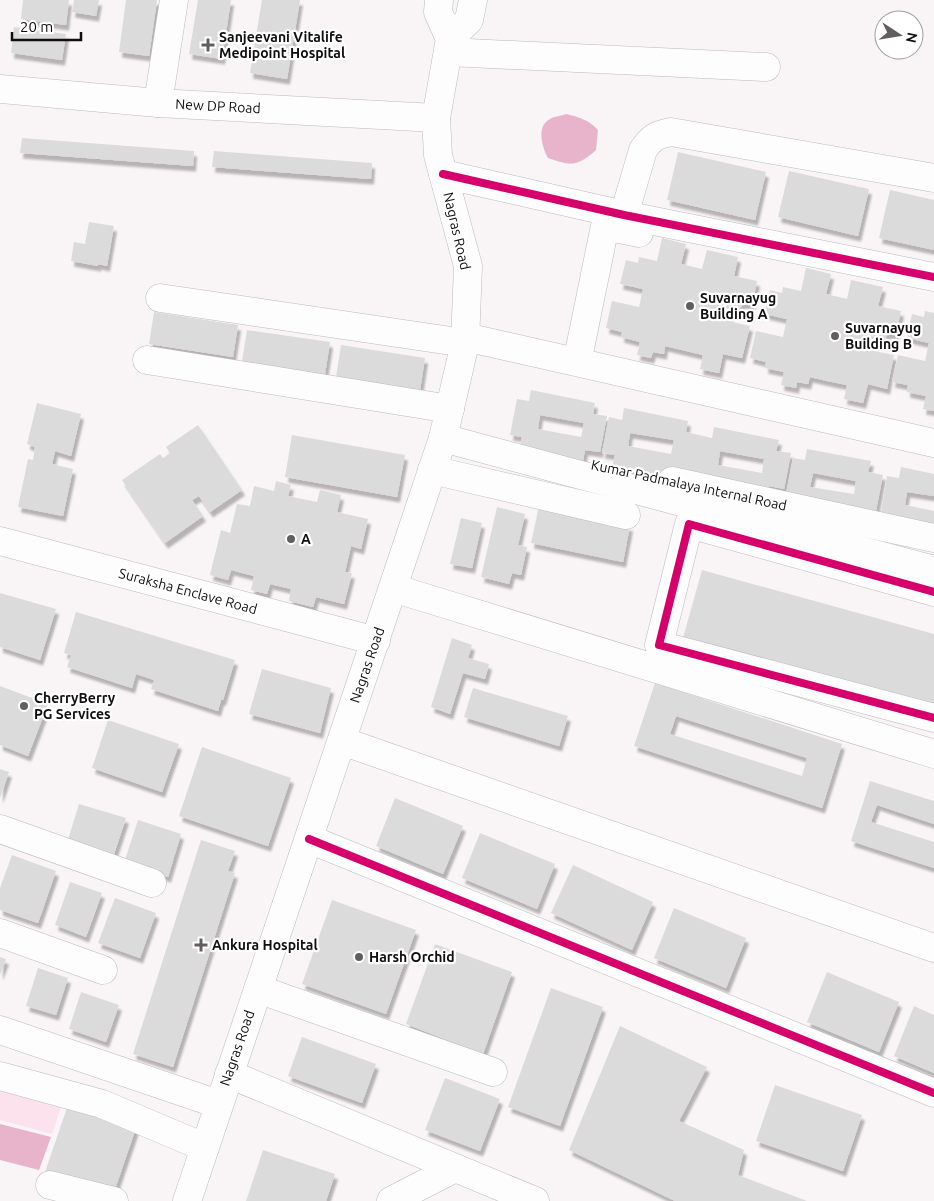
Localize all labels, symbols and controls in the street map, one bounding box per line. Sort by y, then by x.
scale bar [12,10,81,42]
north arrow [874,10,924,60]
text: 20 m [20,18,53,35]
place label: Sanjeevani Vitalife Medipoint Hospital [219,29,345,61]
text: N [903,31,921,44]
marker: Sanjeevani Vitalife Medipoint Hospital [201,38,215,52]
street label: New DP Road [175,96,261,116]
street label: Nagras Road [440,191,474,271]
place label: Suvarnayug Building A [700,290,776,322]
marker: Suvarnayug Building A [684,300,696,312]
place label: Suvarnayug Building B [845,320,921,352]
marker: Suvarnayug Building B [829,330,841,342]
street label: Kumar Padmalaya Internal Road [590,456,788,514]
place label: A [301,531,311,547]
marker: A [285,533,297,545]
street label: Suraksha Enclave Road [117,565,259,617]
street label: Nagras Road [347,625,387,705]
place label: CherryBerry PG Services [34,690,116,722]
marker: CherryBerry PG Services [18,700,30,712]
place label: Ankura Hospital [212,937,318,953]
marker: Ankura Hospital [194,938,208,952]
place label: Harsh Orchid [369,949,455,965]
marker: Harsh Orchid [353,951,365,963]
street label: Nagras Road [217,1008,257,1088]

